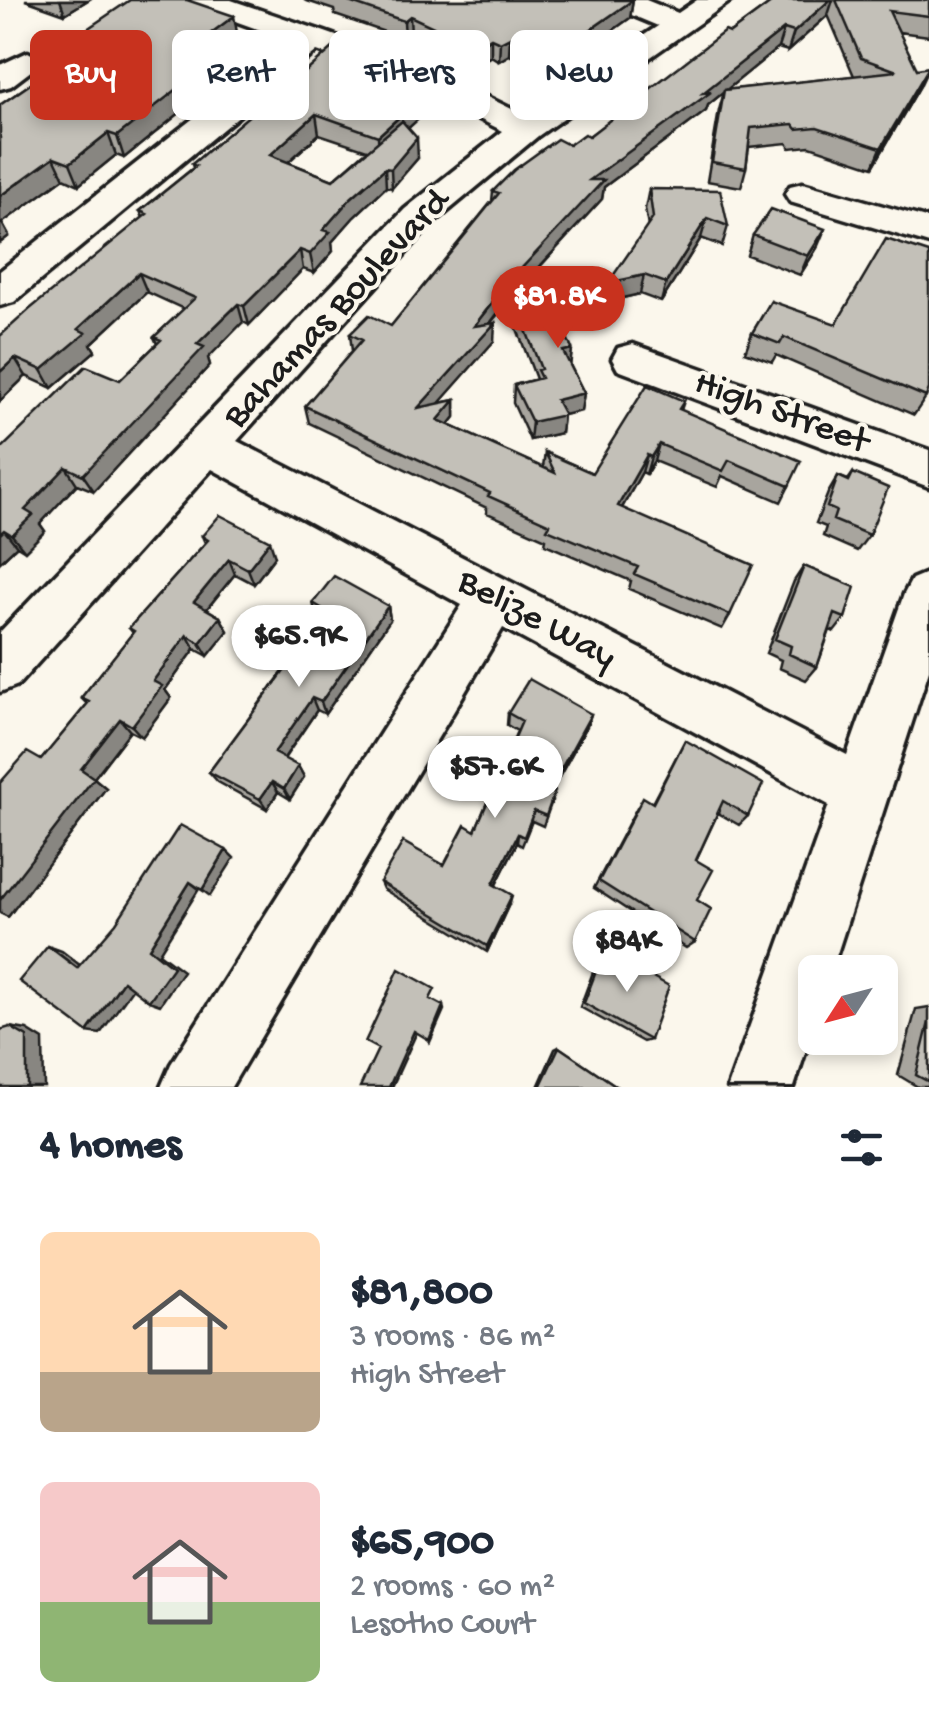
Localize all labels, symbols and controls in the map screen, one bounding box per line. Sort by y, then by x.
chip: Buy [30,30,152,120]
chip: Rent [172,30,309,120]
chip: Filters [329,30,490,120]
chip: New [510,30,648,120]
street label: Bahamas Boulevard [215,179,462,440]
pin: $81.8K [477,266,639,351]
text: $81.8K [513,279,603,317]
street label: High Street [688,362,877,467]
street label: Belize Way [448,560,623,681]
pin: $65.9K [218,605,380,690]
text: $65.9K [253,618,345,656]
pin: $57.6K [414,736,576,821]
text: $57.6K [449,749,541,787]
pin: $84K [568,910,686,995]
text: $84K [595,923,659,961]
north arrow [798,955,898,1055]
map controls [798,955,898,1055]
icon: filters [834,1120,889,1175]
text: 4 homes [40,1123,181,1172]
text: $81,800 [350,1270,493,1319]
icon: home [120,1272,240,1392]
text: 3 rooms · 86 m² [350,1319,555,1357]
text: High Street [350,1357,504,1395]
text: $65,900 [350,1520,494,1569]
icon: home [120,1522,240,1642]
text: 2 rooms · 60 m² [350,1569,555,1607]
text: Lesotho Court [350,1607,534,1645]

